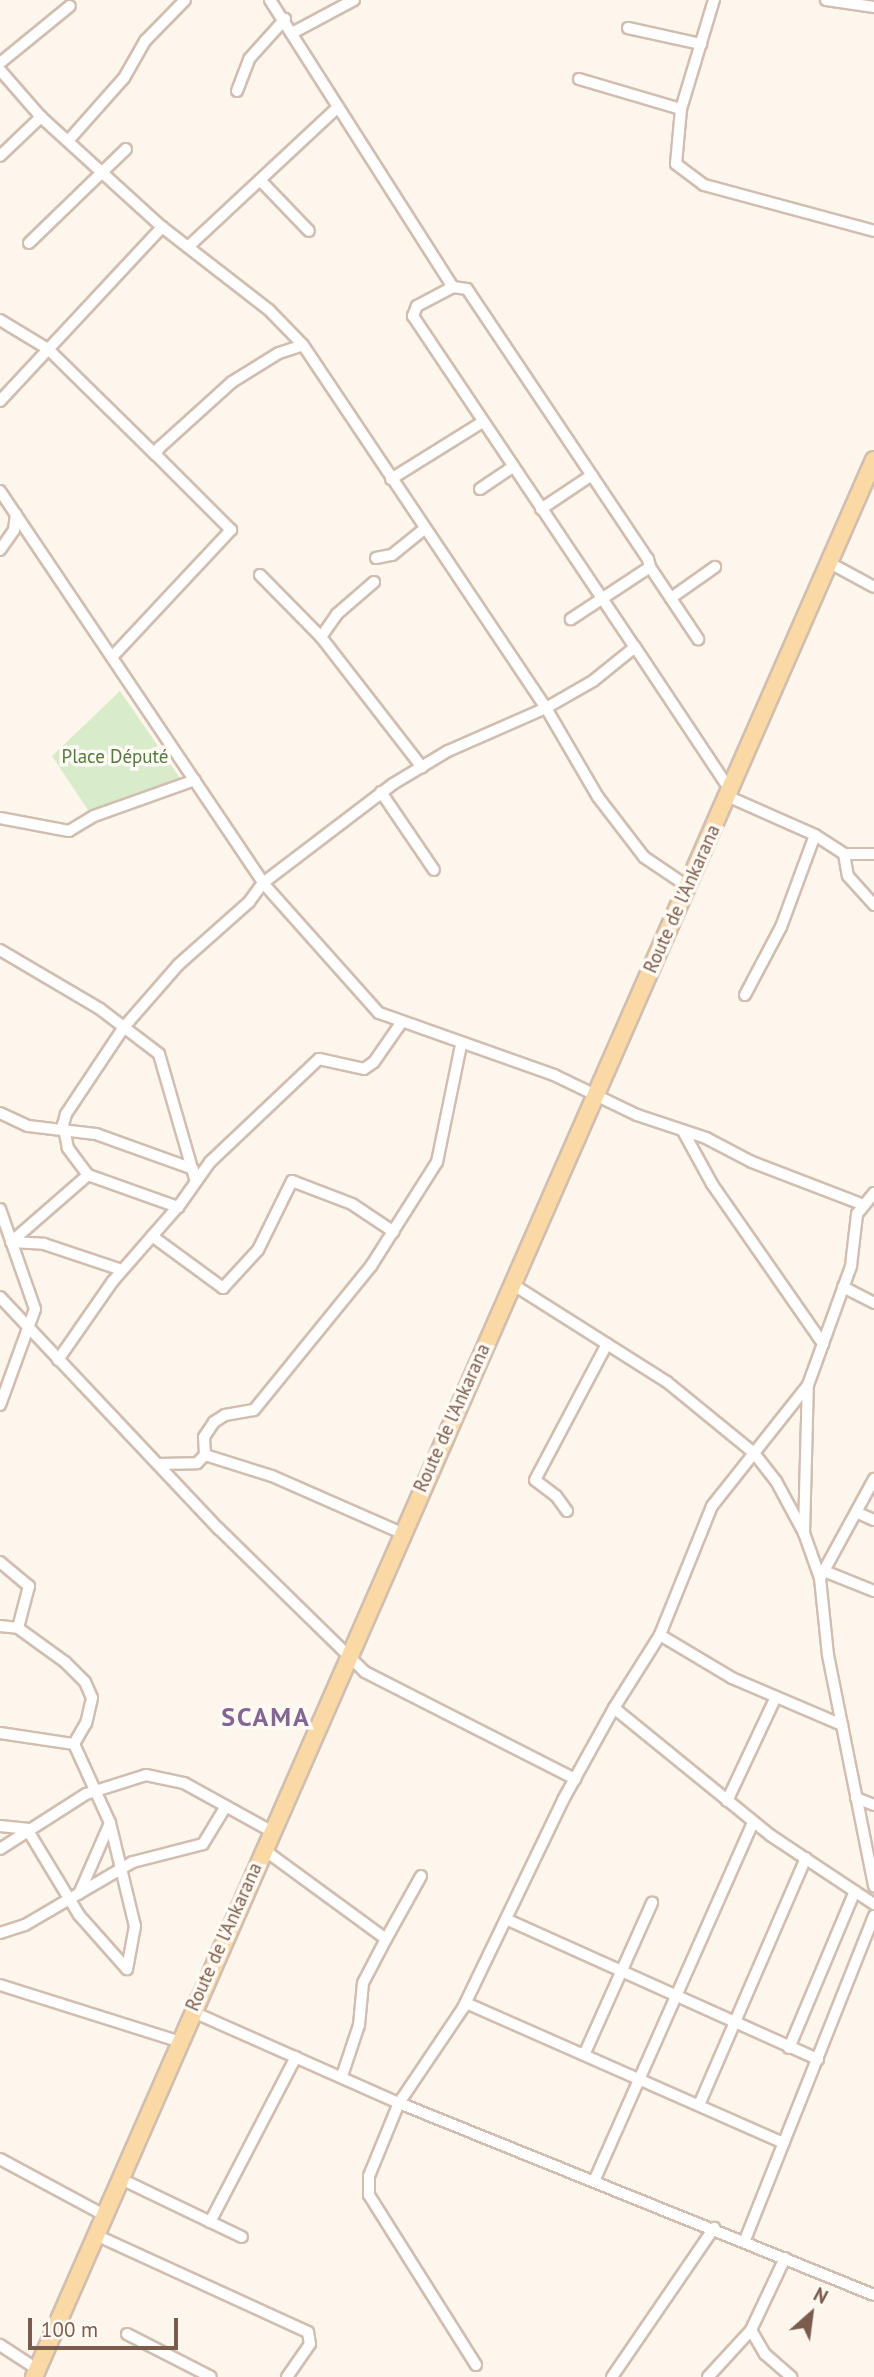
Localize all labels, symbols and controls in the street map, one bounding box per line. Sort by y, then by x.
park label: Place Député [62,746,168,768]
street label: Route de l'Ankarana [639,821,725,977]
street label: Route de l'Ankarana [409,1340,495,1496]
district label: SCAMA [222,1701,310,1733]
street label: Route de l'Ankarana [181,1859,267,2015]
north arrow [776,2279,846,2349]
text: N [810,2282,832,2309]
scale bar [32,2304,182,2348]
text: 100 m [41,2316,98,2343]

